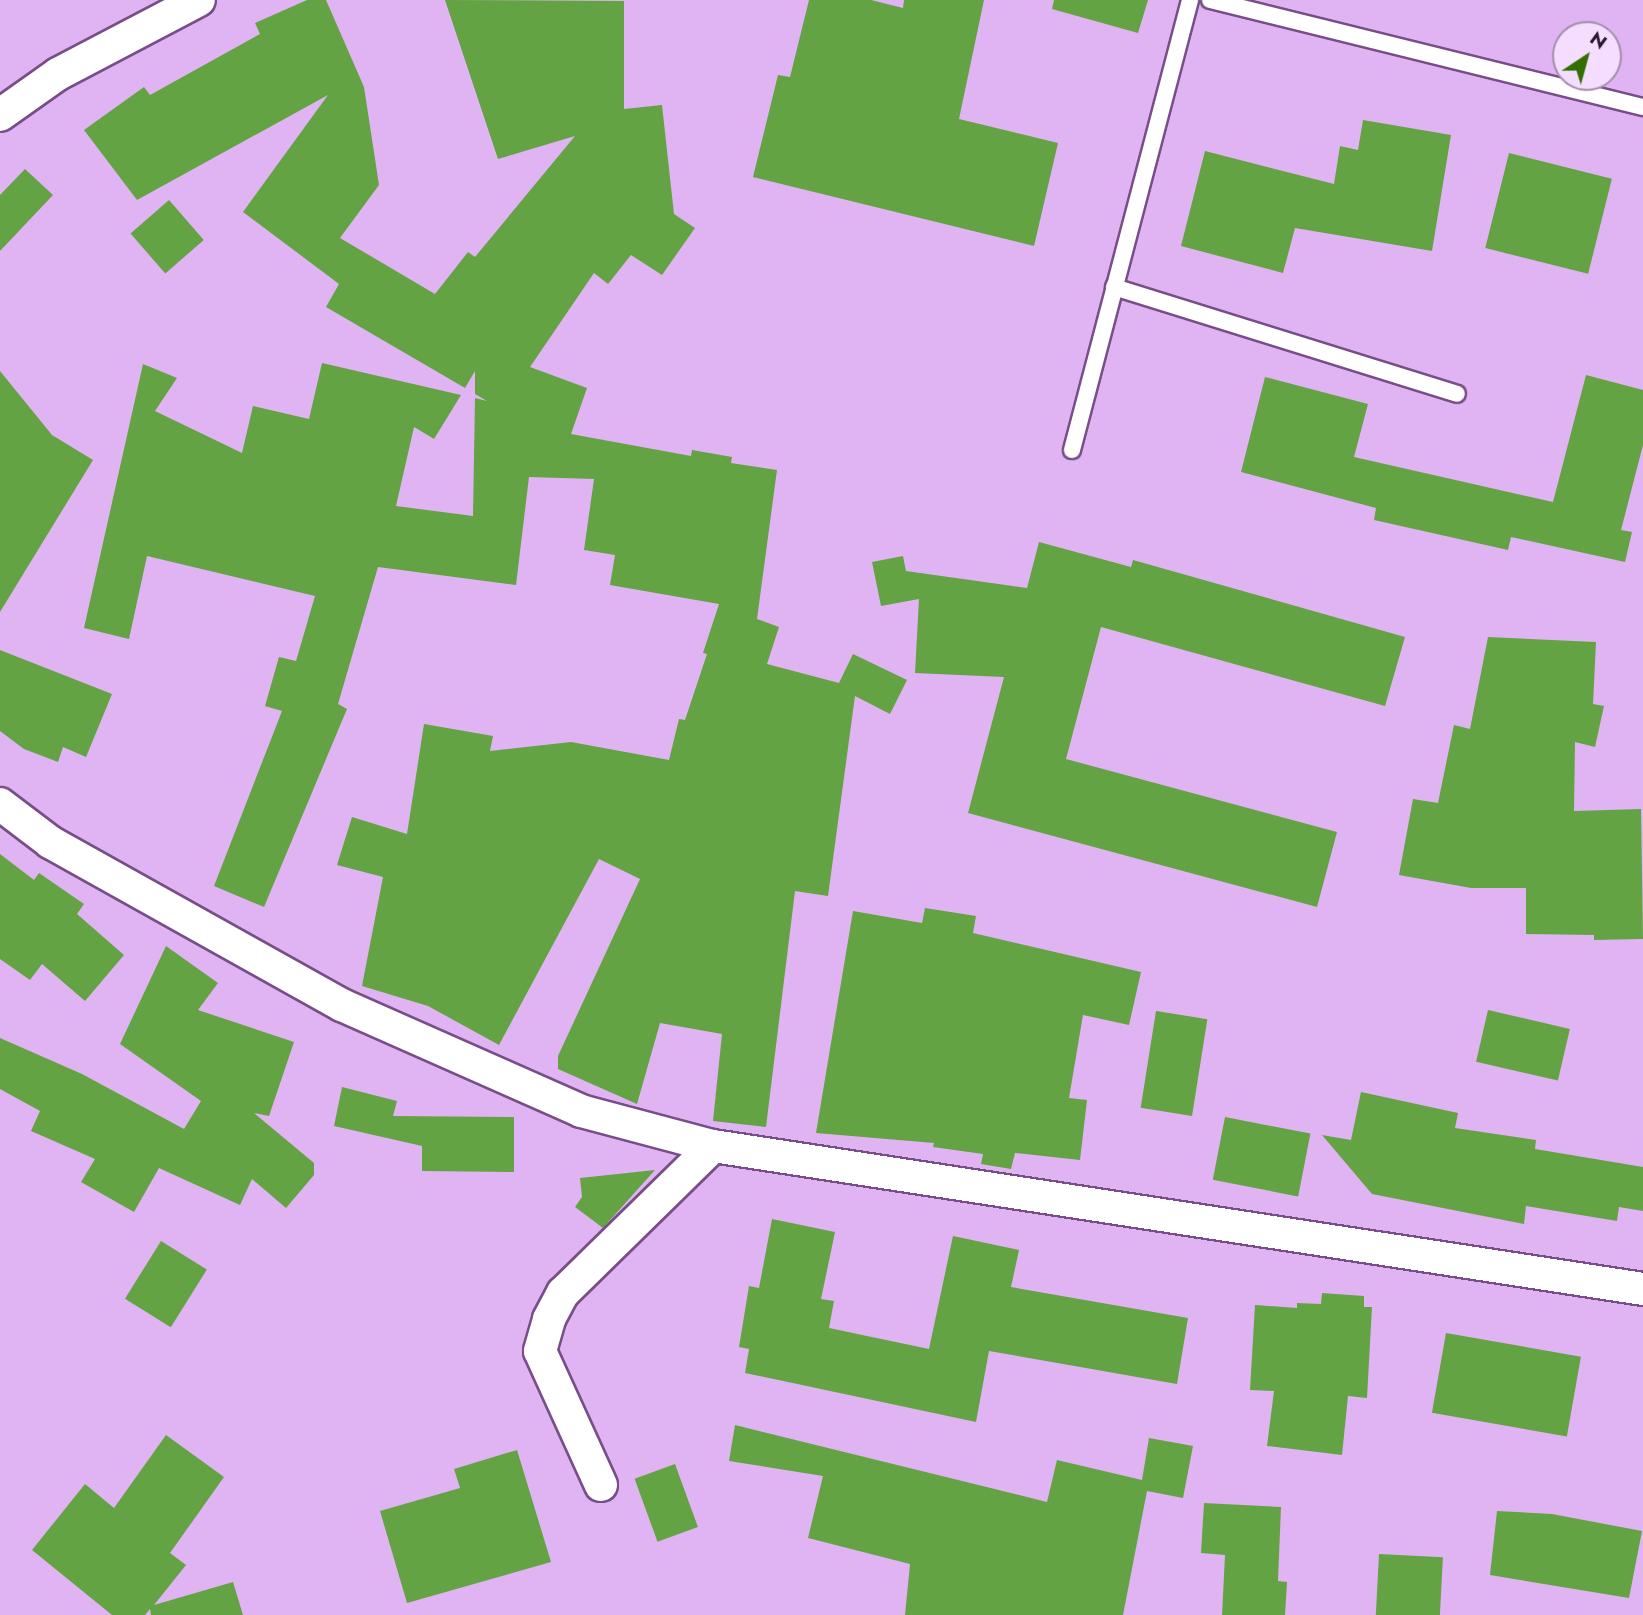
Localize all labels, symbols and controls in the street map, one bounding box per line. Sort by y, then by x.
north arrow [1552,21,1622,91]
text: N [1584,25,1613,56]

